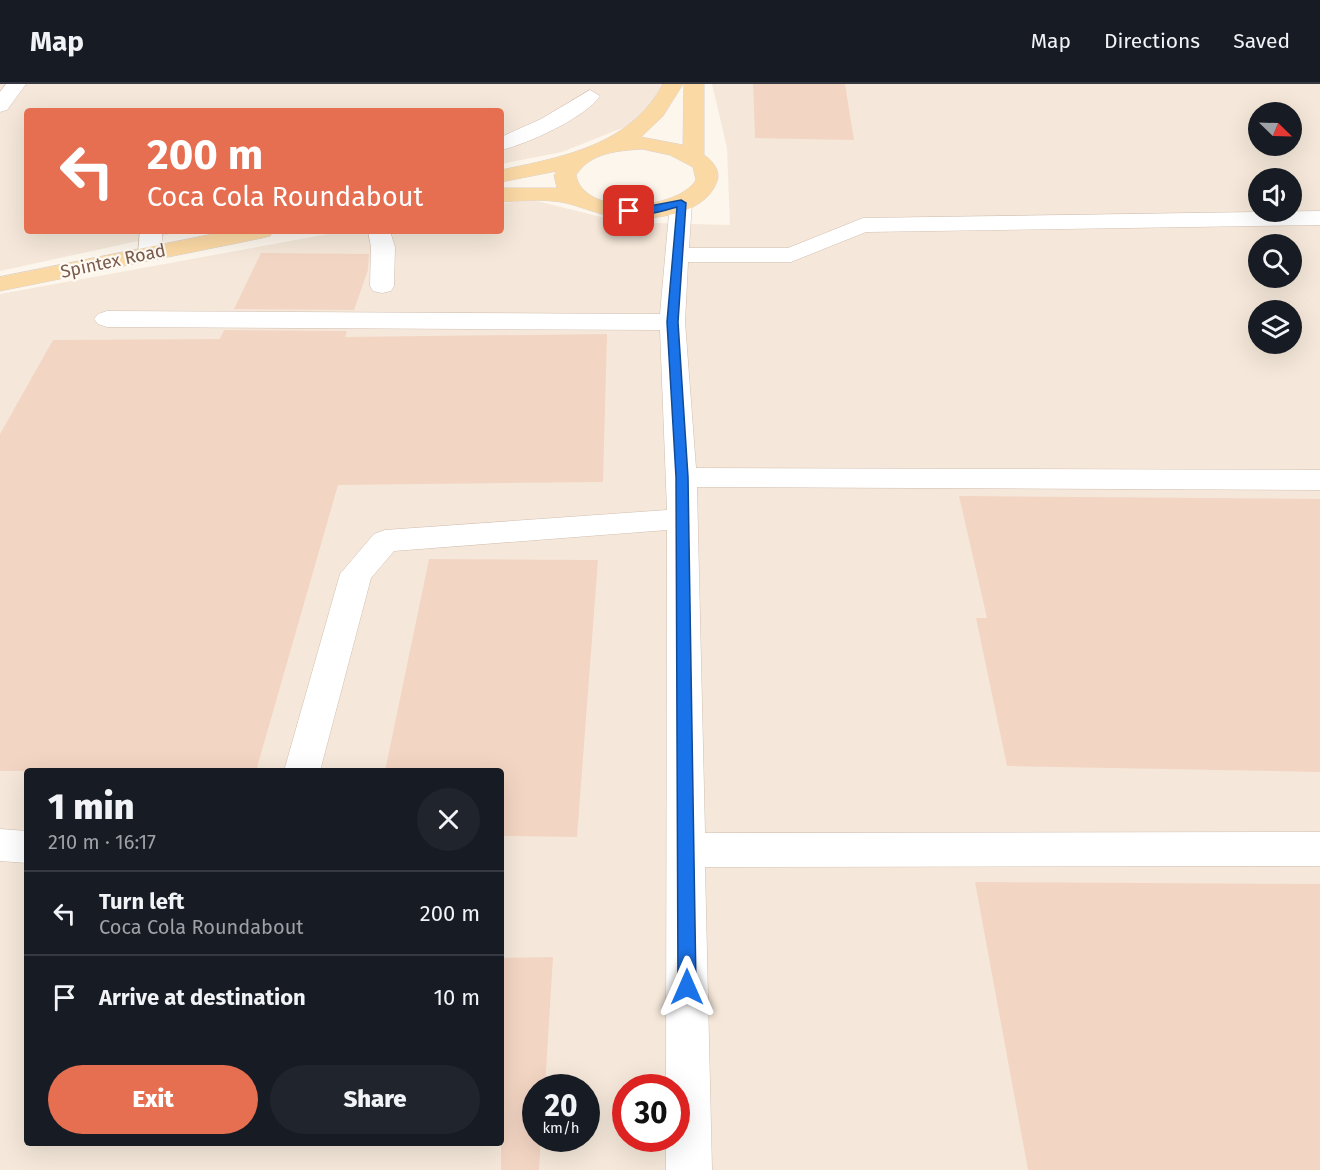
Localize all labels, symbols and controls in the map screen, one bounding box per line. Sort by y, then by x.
text: Map [30,25,84,58]
text: Map [1031,28,1071,54]
text: Directions [1104,28,1200,54]
text: Saved [1233,28,1290,54]
north arrow [1248,102,1302,156]
map controls [1248,102,1302,354]
text: 200 m [147,130,263,180]
icon: left [48,132,126,210]
button: sound [1248,168,1302,222]
text: Coca Cola Roundabout [147,181,423,213]
pin [603,185,654,236]
icon: arrive [612,194,645,227]
button: search [1248,234,1302,288]
street label: Spintex Road [58,239,168,283]
button: layers [1248,300,1302,354]
text: 1 min [48,785,134,829]
button: close [417,788,480,851]
text: 210 m · 16:17 [48,830,156,854]
text: Turn left [99,888,184,915]
icon: left [48,897,81,930]
text: 200 m [420,900,480,927]
text: Coca Cola Roundabout [99,915,304,939]
position arrow [655,955,719,1019]
icon: arrive [48,981,81,1014]
text: Arrive at destination [99,984,306,1011]
text: 10 m [434,984,480,1011]
button: Exit [48,1065,258,1134]
button: Share [270,1065,480,1134]
speed limit sign: 30 [612,1074,690,1152]
text: 20 [544,1088,578,1124]
text: km/h [542,1119,580,1137]

